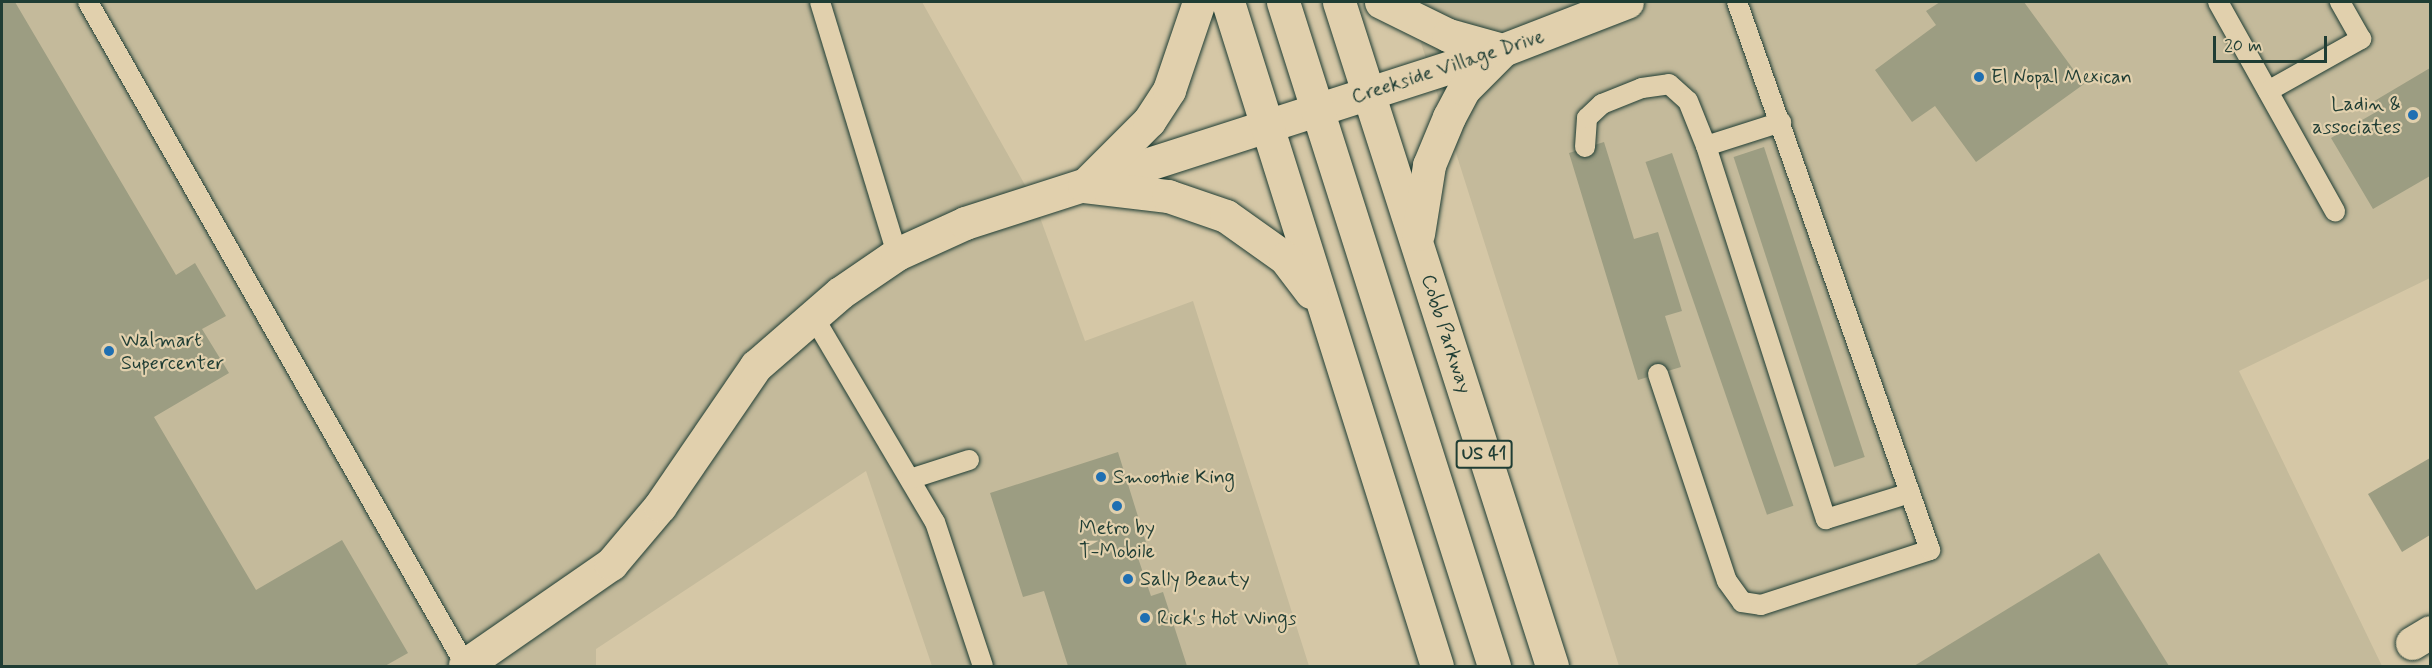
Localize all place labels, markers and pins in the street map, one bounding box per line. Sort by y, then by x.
place label: El Nopal Mexican [1991,65,2129,89]
marker: El Nopal Mexican [1972,70,1986,84]
place label: Ladin & associates [2312,92,2401,139]
marker: Ladin & associates [2406,108,2420,122]
place label: Walmart Supercenter [121,328,224,375]
marker: Walmart Supercenter [102,344,116,358]
place label: Smoothie King [1113,465,1235,489]
marker: Smoothie King [1094,470,1108,484]
marker: Metro by T-Mobile [1110,499,1124,513]
place label: Metro by T-Mobile [1079,516,1155,563]
place label: Sally Beauty [1140,567,1250,591]
marker: Sally Beauty [1121,572,1135,586]
place label: Rick's Hot Wings [1157,606,1296,630]
marker: Rick's Hot Wings [1138,611,1152,625]

